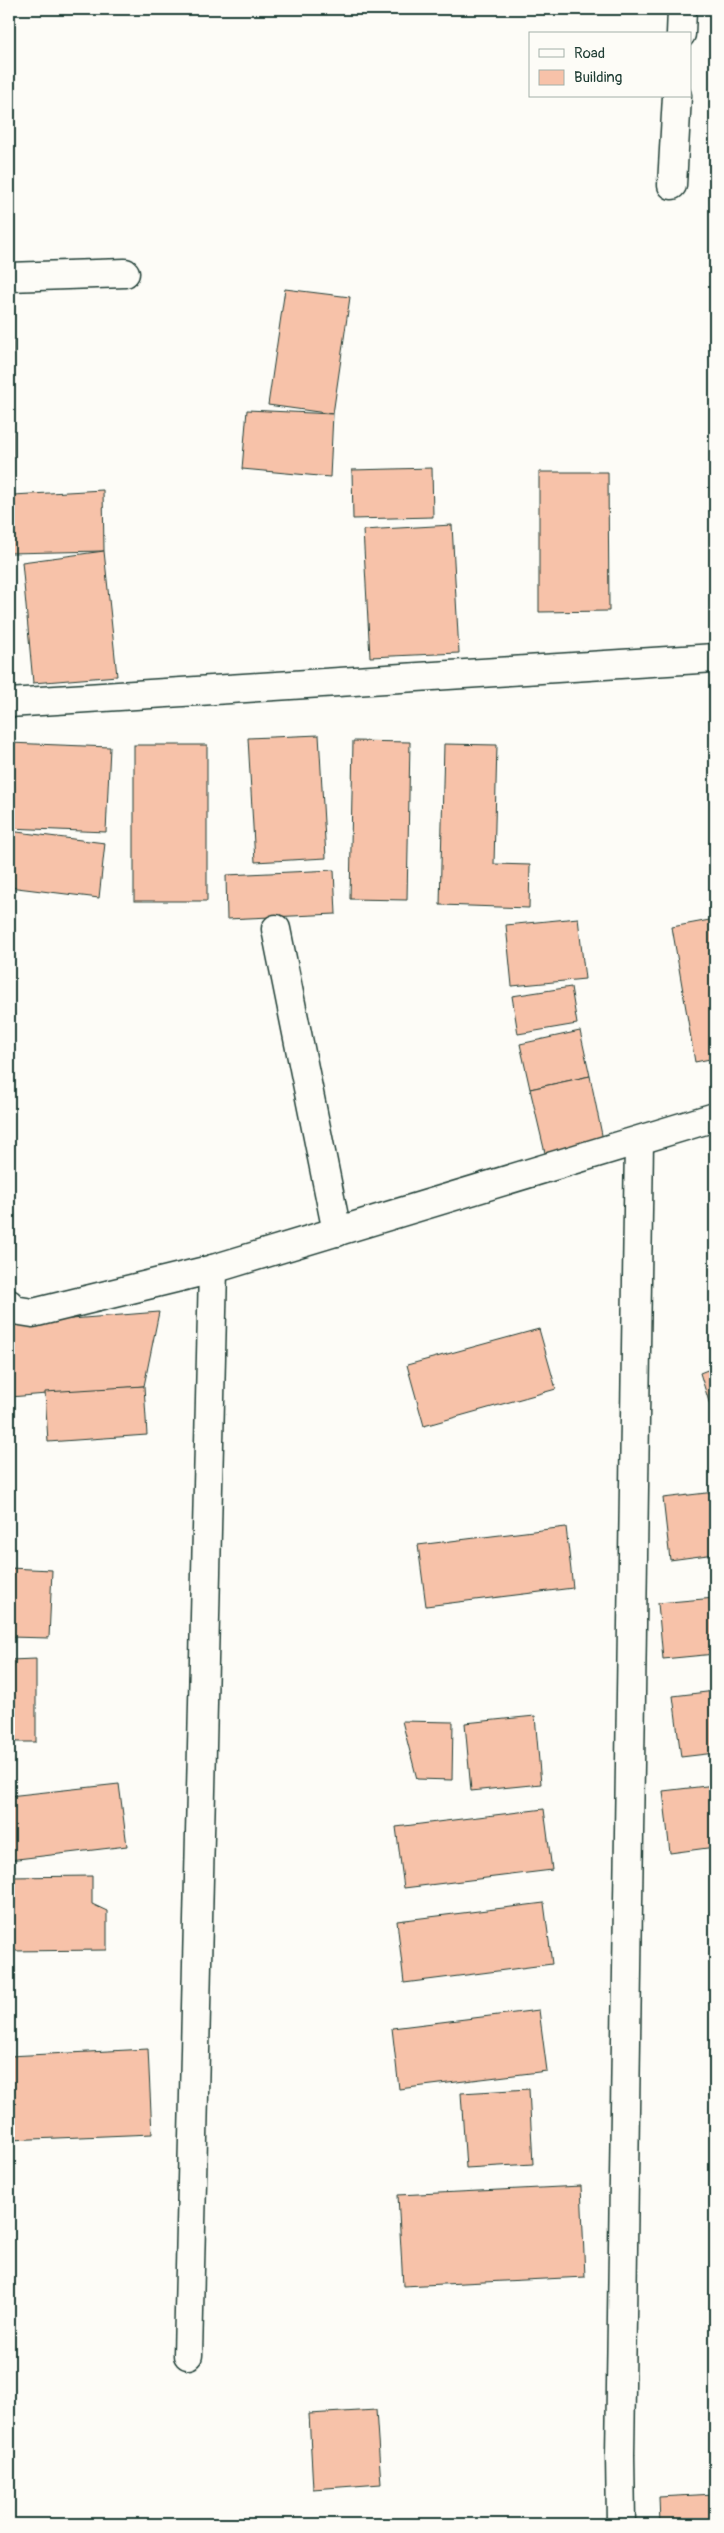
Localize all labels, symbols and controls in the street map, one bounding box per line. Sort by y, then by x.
legend [529,32,692,98]
text: Road [574,44,605,63]
text: Building [574,68,622,87]

